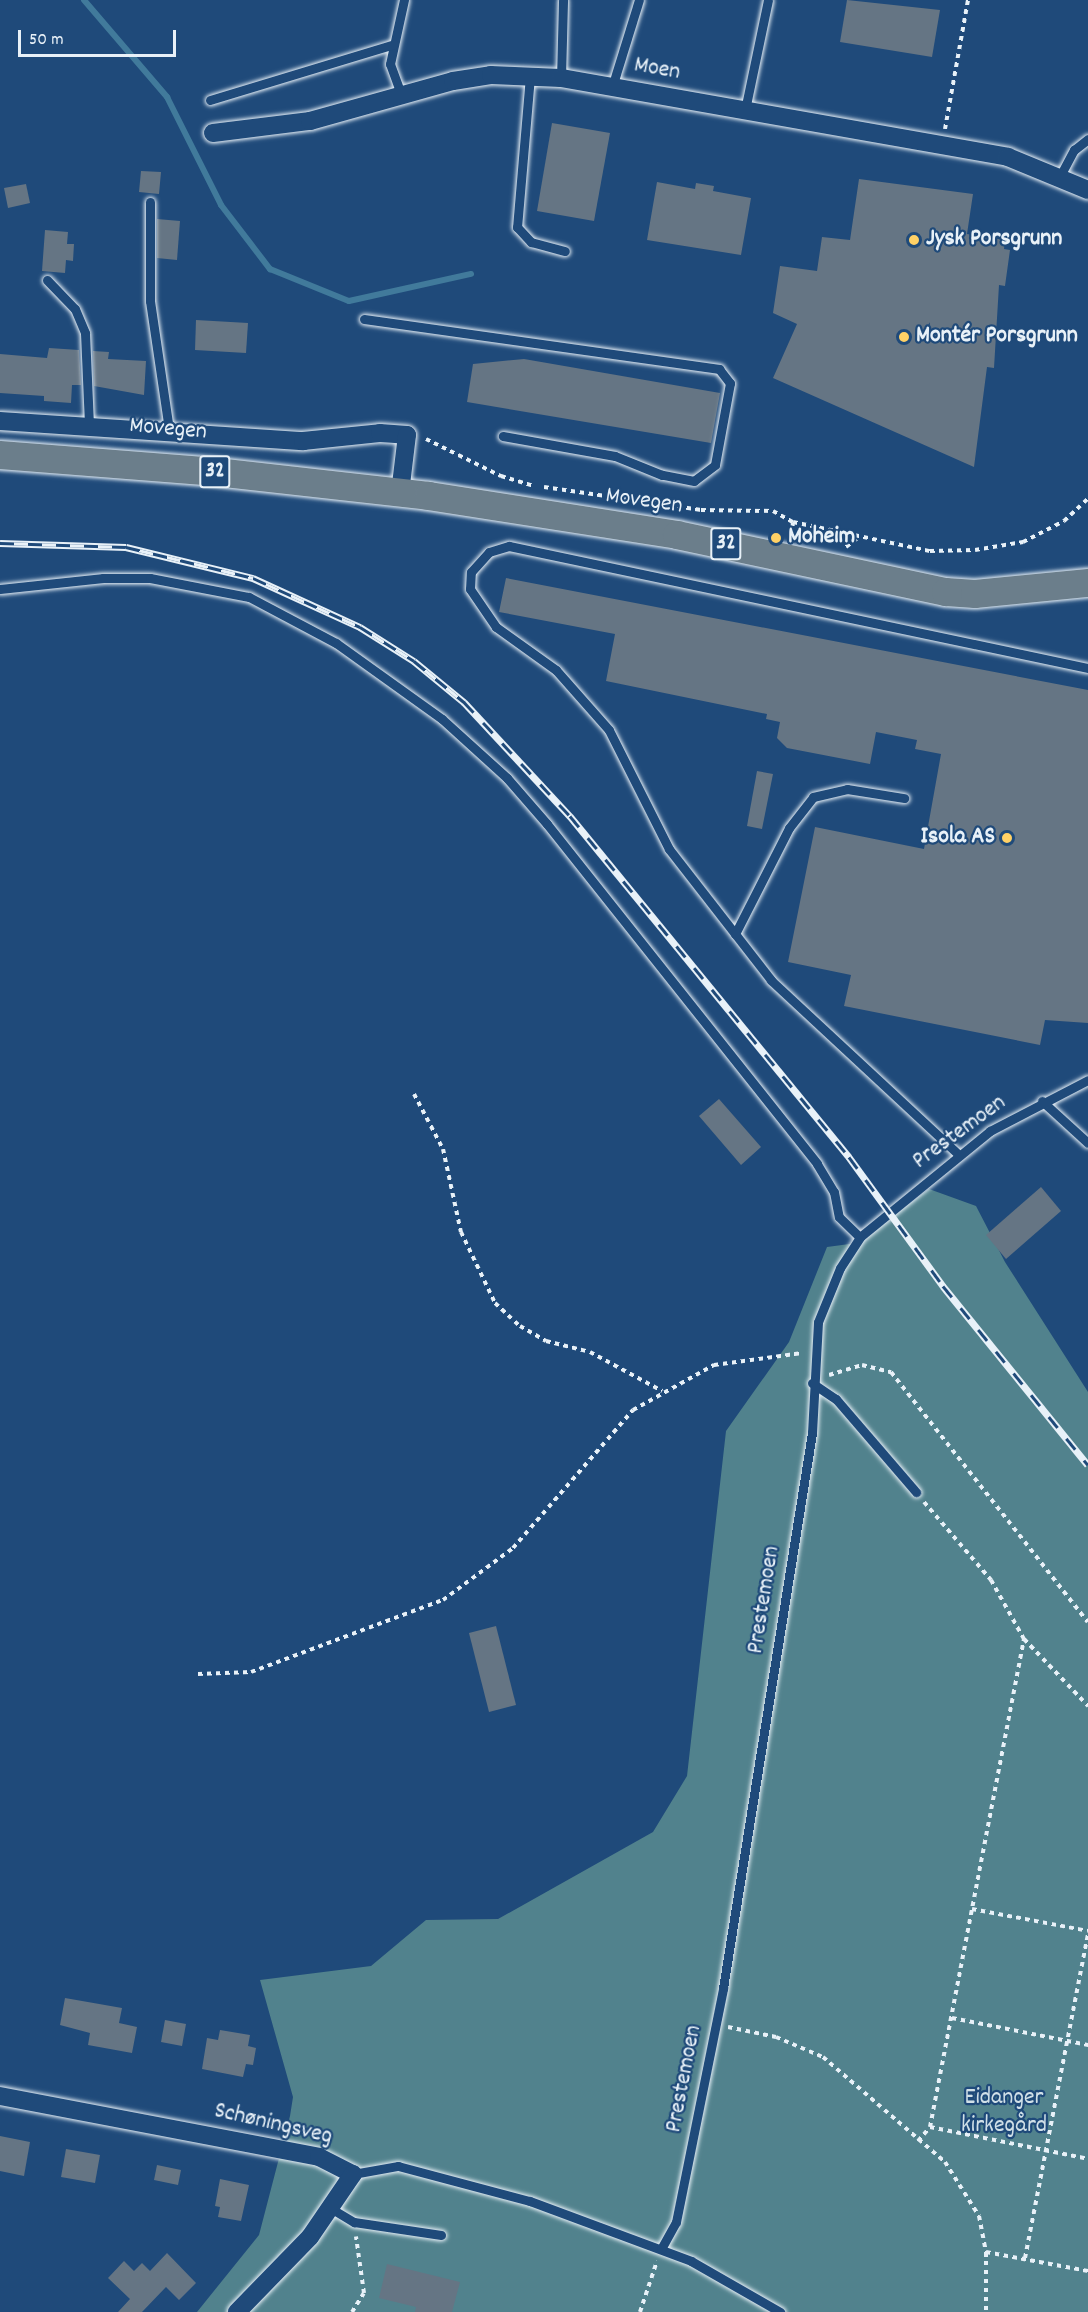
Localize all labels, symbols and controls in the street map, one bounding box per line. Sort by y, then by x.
scale bar [21,18,178,56]
text: 50 m [29,28,64,53]
street label: Moen [632,52,682,88]
place label: Jysk Porsgrunn [926,226,1062,254]
marker: Jysk Porsgrunn [907,233,921,247]
place label: Montér Porsgrunn [916,323,1078,351]
marker: Montér Porsgrunn [897,330,911,344]
street label: Movegen [128,412,208,448]
road number: 32 [198,453,232,491]
street label: Movegen [604,482,684,522]
place label: Moheim [788,524,855,552]
road number: 32 [710,525,742,563]
marker: Moheim [769,531,783,545]
place label: Isola AS [921,824,995,852]
marker: Isola AS [1000,831,1014,845]
street label: Prestemoen [908,1089,1012,1177]
street label: Prestemoen [742,1544,788,1656]
street label: Prestemoen [660,2023,710,2135]
park label: Eidanger kirkegård [961,2085,1047,2141]
street label: Schøningsveg [211,2097,335,2153]

